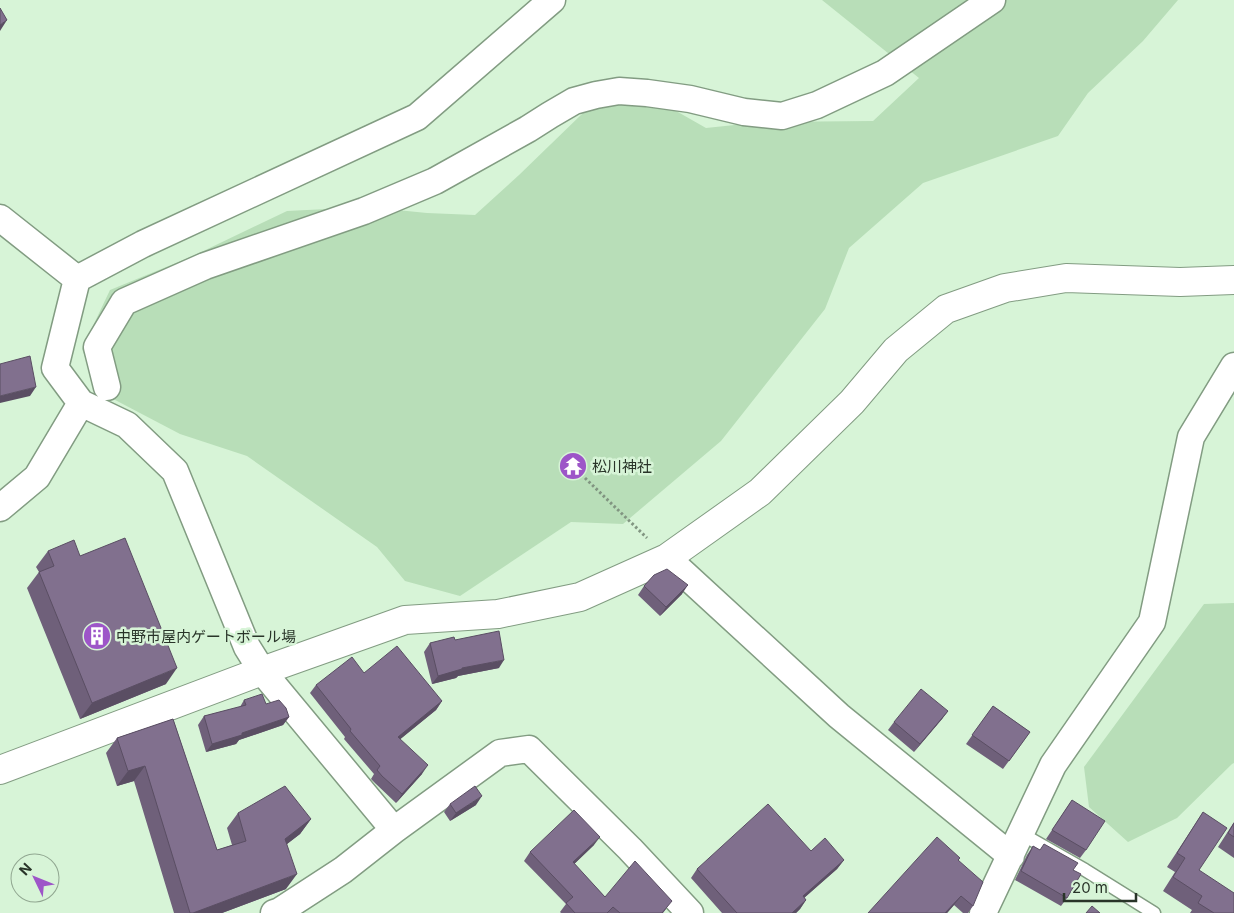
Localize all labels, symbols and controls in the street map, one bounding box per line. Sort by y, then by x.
temple icon: 松川神社 [558,451,588,481]
place label: 松川神社 [592,457,652,476]
building icon: 中野市屋内ゲートボール場 [82,621,112,651]
place label: 中野市屋内ゲートボール場 [116,627,296,646]
north arrow [10,853,60,903]
text: N [15,859,35,878]
scale bar [1064,870,1136,902]
text: 20 m [1072,878,1108,897]

